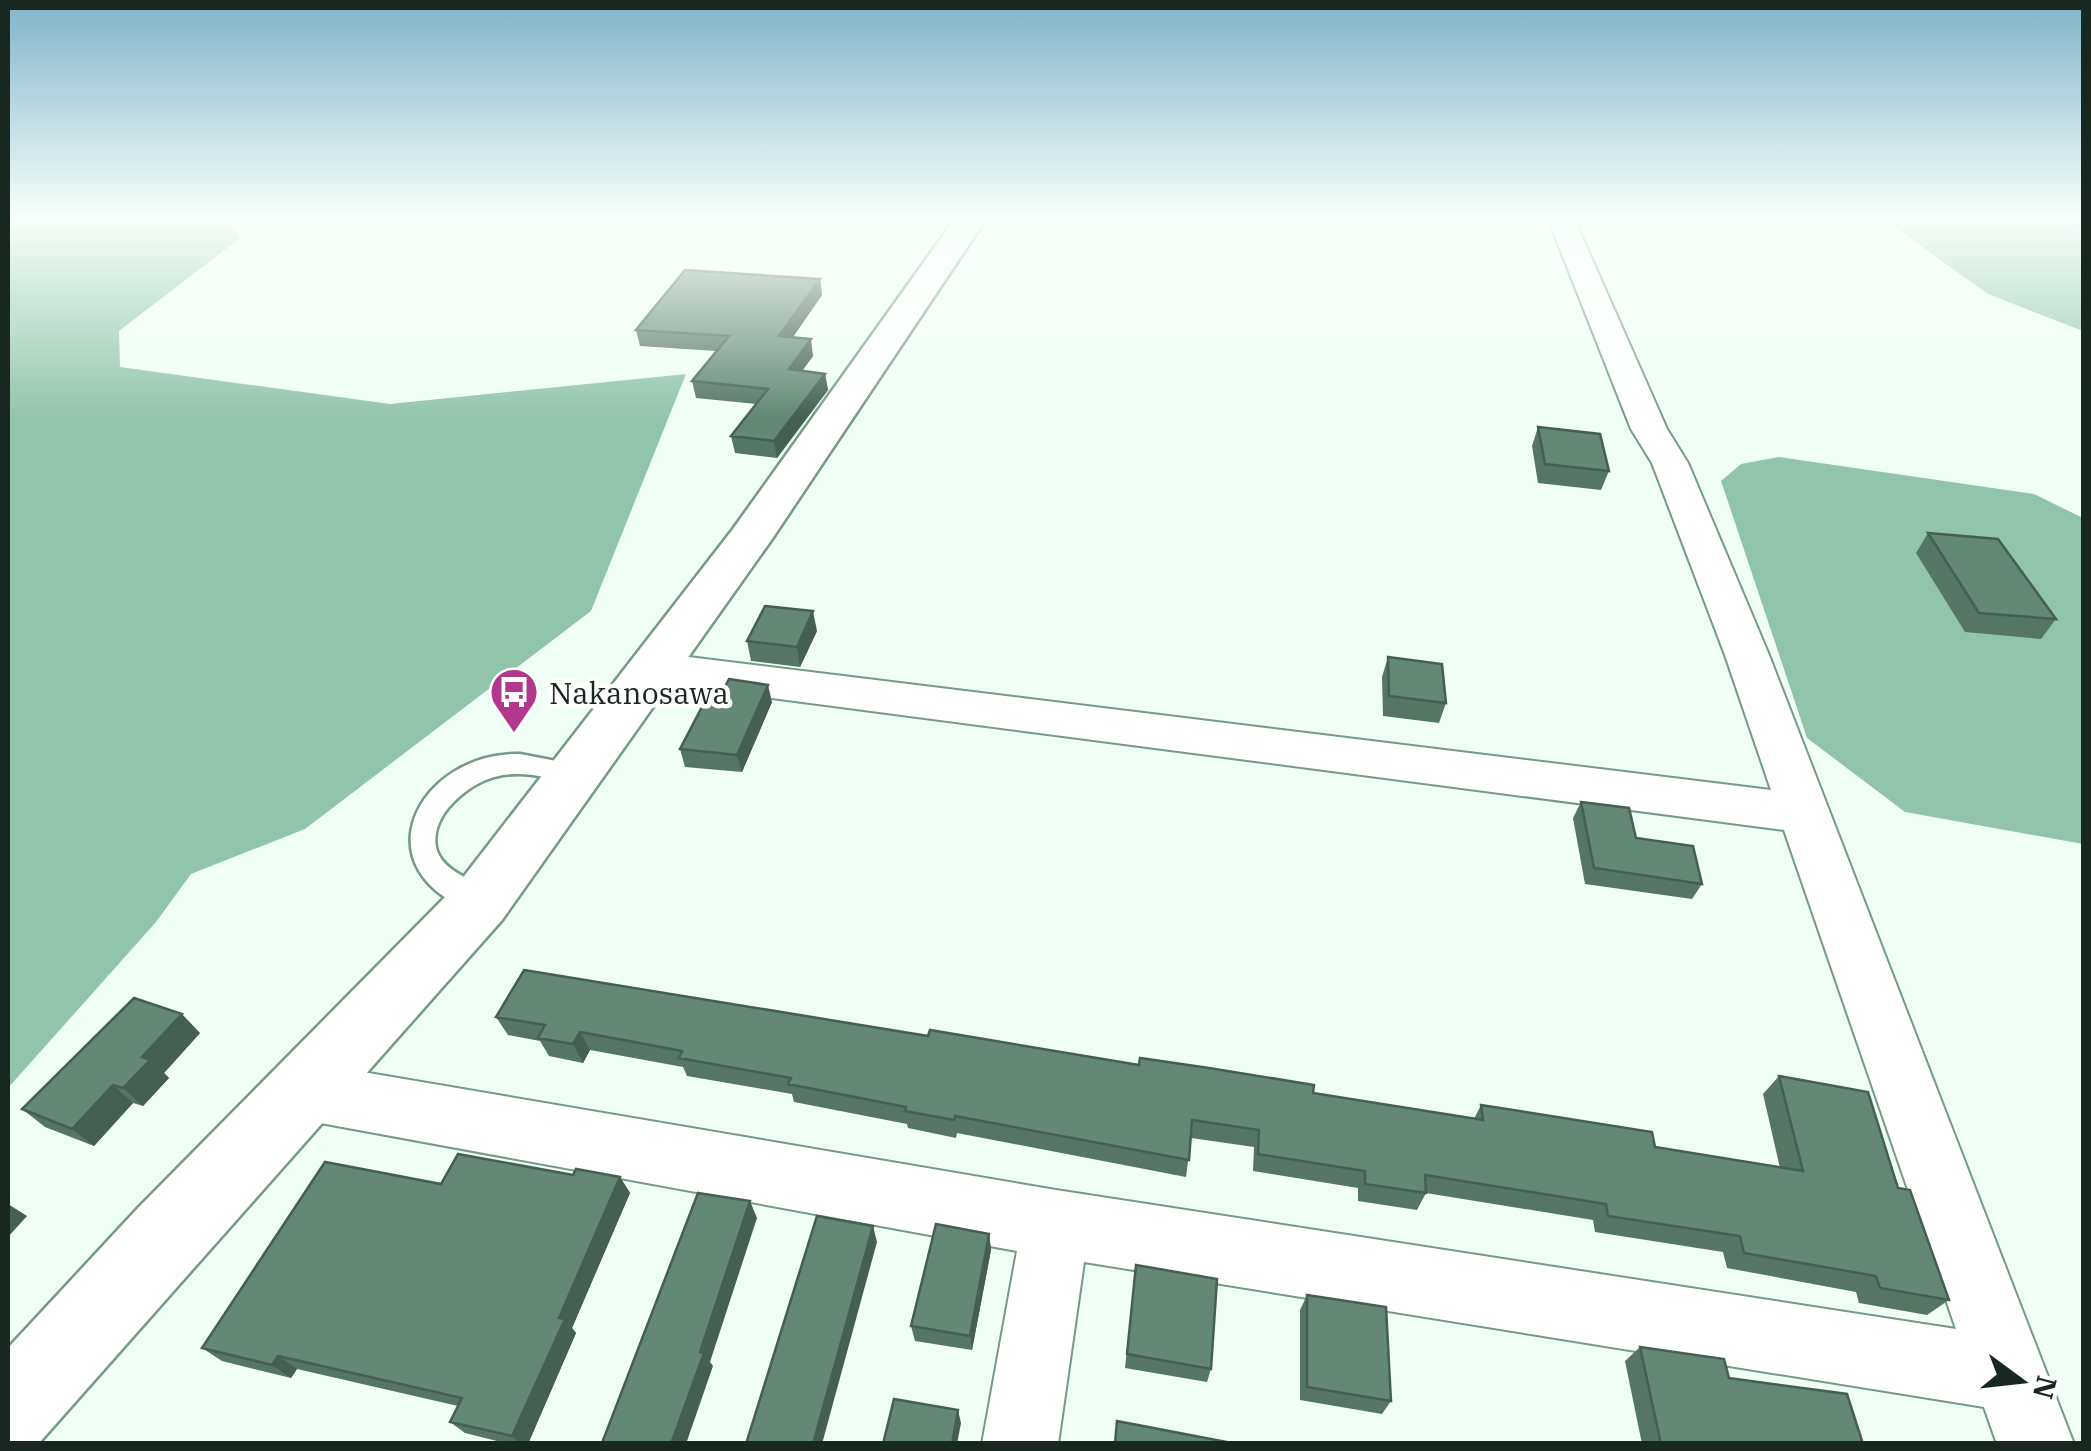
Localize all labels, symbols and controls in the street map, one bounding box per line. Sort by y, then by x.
bus stop icon: Nakanosawa [488,666,540,734]
place label: Nakanosawa [549,673,729,712]
north arrow [1971,1331,2071,1431]
text: N [2025,1372,2066,1403]

